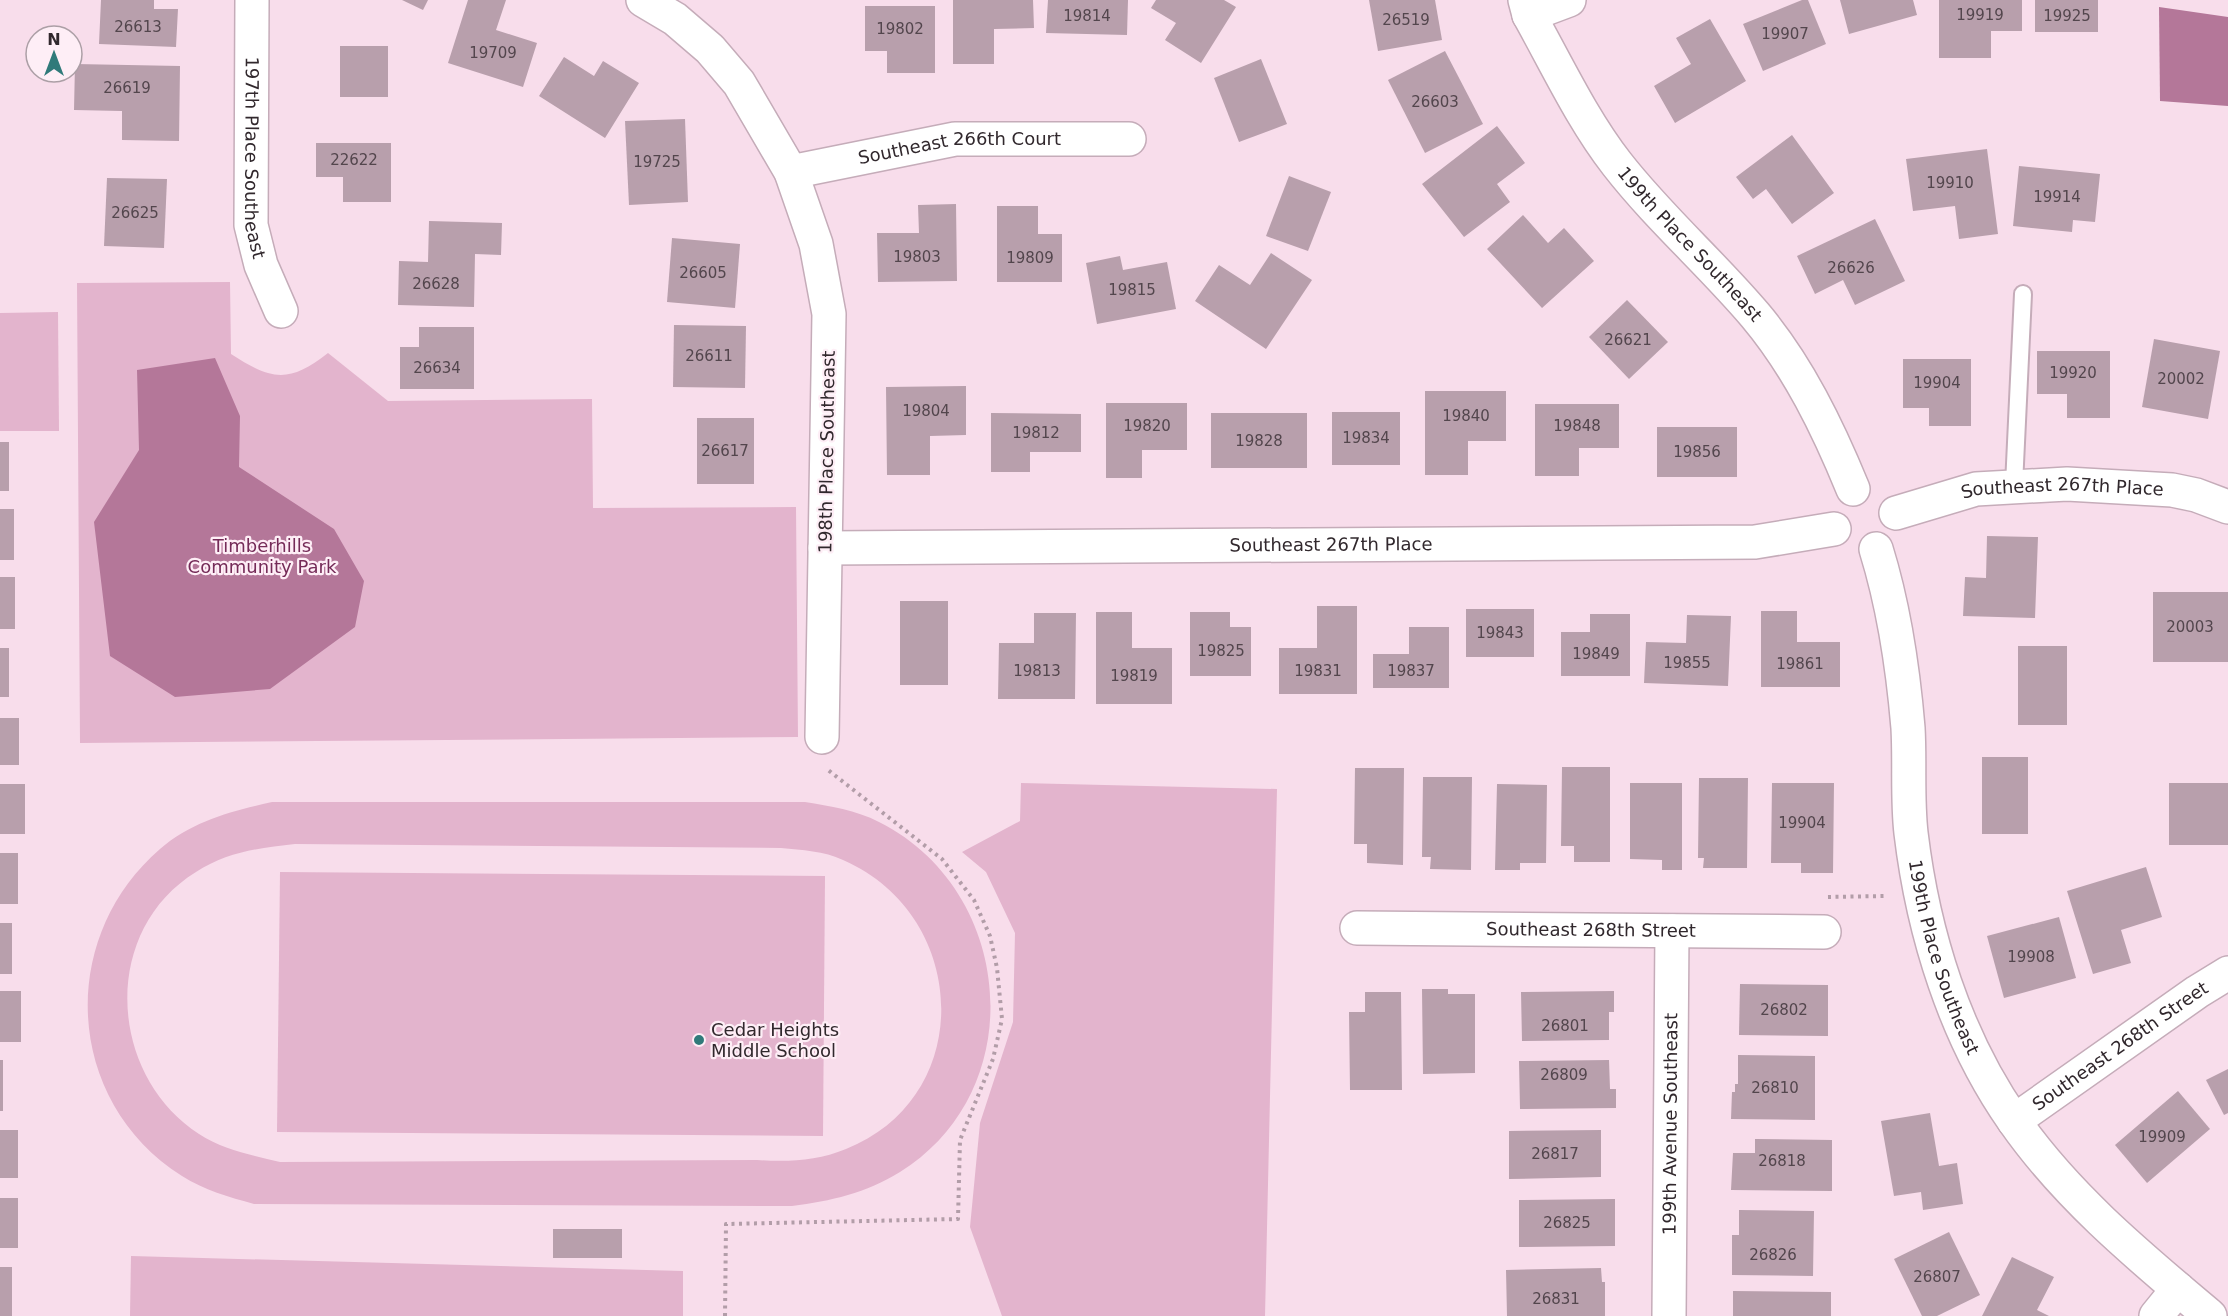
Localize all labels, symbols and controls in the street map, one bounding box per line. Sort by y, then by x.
house number: 19919 [1956,6,2004,24]
house number: 19814 [1063,7,1111,25]
house number: 19925 [2043,7,2091,25]
house number: 26519 [1382,11,1430,29]
house number: 26613 [114,18,162,36]
house number: 19802 [876,20,924,38]
north arrow [24,24,84,84]
house number: 19907 [1761,25,1809,43]
text: N [47,30,61,49]
house number: 19709 [469,44,517,62]
street label: 197th Place Southeast [240,56,270,261]
house number: 26619 [103,79,151,97]
house number: 26603 [1411,93,1459,111]
street label: Southeast 266th Court [856,128,1061,168]
house number: 22622 [330,151,378,169]
house number: 19725 [633,153,681,171]
street label: 199th Place Southeast [1613,162,1767,325]
house number: 19910 [1926,174,1974,192]
house number: 19914 [2033,188,2081,206]
house number: 26625 [111,204,159,222]
house number: 19803 [893,248,941,266]
house number: 19809 [1006,249,1054,267]
house number: 26626 [1827,259,1875,277]
house number: 26605 [679,264,727,282]
house number: 26628 [412,275,460,293]
house number: 19815 [1108,281,1156,299]
house number: 26621 [1604,331,1652,349]
house number: 26611 [685,347,733,365]
street label: 198th Place Southeast [814,350,839,554]
house number: 26634 [413,359,461,377]
house number: 19920 [2049,364,2097,382]
house number: 20002 [2157,370,2205,388]
house number: 19904 [1913,374,1961,392]
house number: 19804 [902,402,950,420]
house number: 19840 [1442,407,1490,425]
house number: 19820 [1123,417,1171,435]
house number: 19848 [1553,417,1601,435]
house number: 19812 [1012,424,1060,442]
house number: 19834 [1342,429,1390,447]
house number: 19828 [1235,432,1283,450]
house number: 26617 [701,442,749,460]
house number: 19856 [1673,443,1721,461]
street label: Southeast 267th Place [1958,473,2164,503]
street label: Southeast 267th Place [1229,533,1433,555]
park label: Timberhills Community Park [188,535,337,577]
house number: 20003 [2166,618,2214,636]
house number: 19843 [1476,624,1524,642]
house number: 19825 [1197,642,1245,660]
house number: 19849 [1572,645,1620,663]
house number: 19855 [1663,654,1711,672]
house number: 19861 [1776,655,1824,673]
house number: 19813 [1013,662,1061,680]
house number: 19831 [1294,662,1342,680]
house number: 19837 [1387,662,1435,680]
house number: 19819 [1110,667,1158,685]
house number: 19904 [1778,814,1826,832]
street label: 199th Place Southeast [1905,858,1984,1058]
street label: Southeast 268th Street [1486,918,1696,941]
house number: 19908 [2007,948,2055,966]
street label: Southeast 268th Street [2028,977,2212,1115]
house number: 26802 [1760,1001,1808,1019]
street label: 199th Avenue Southeast [1659,1013,1681,1235]
house number: 26801 [1541,1017,1589,1035]
place label: Cedar Heights Middle School [711,1019,839,1061]
marker: Cedar Heights Middle School [692,1033,706,1047]
house number: 26809 [1540,1066,1588,1084]
house number: 26810 [1751,1079,1799,1097]
house number: 19909 [2138,1128,2186,1146]
house number: 26817 [1531,1145,1579,1163]
house number: 26818 [1758,1152,1806,1170]
house number: 26825 [1543,1214,1591,1232]
house number: 26826 [1749,1246,1797,1264]
house number: 26807 [1913,1268,1961,1286]
house number: 26831 [1532,1290,1580,1308]

